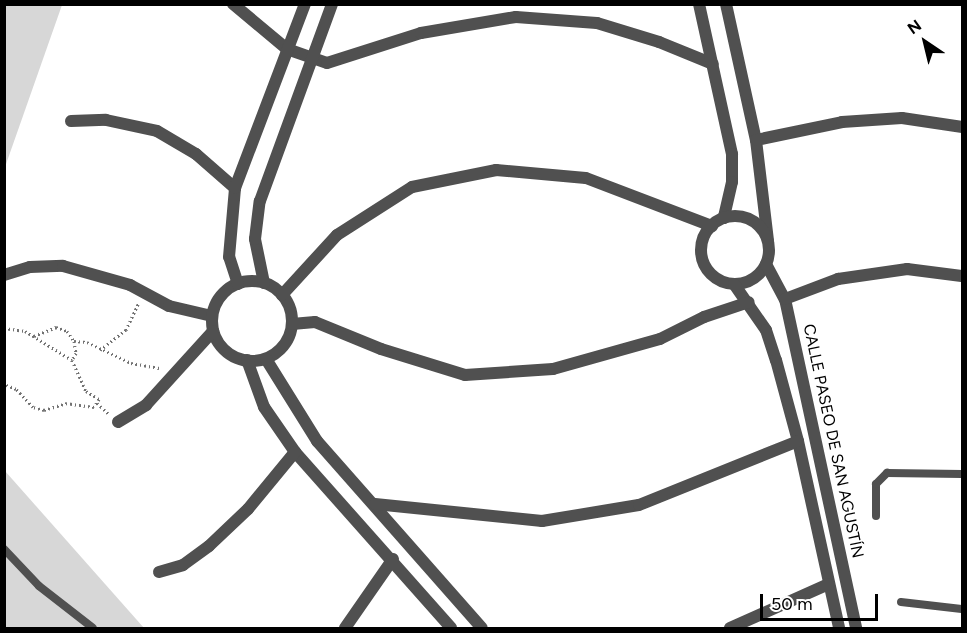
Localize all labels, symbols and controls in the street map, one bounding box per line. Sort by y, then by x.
north arrow [895,12,955,72]
text: N [904,16,925,38]
street label: CALLE PASEO DE SAN AGUSTÍN [799,322,867,560]
scale bar [763,582,882,620]
text: 50 m [771,593,813,615]

